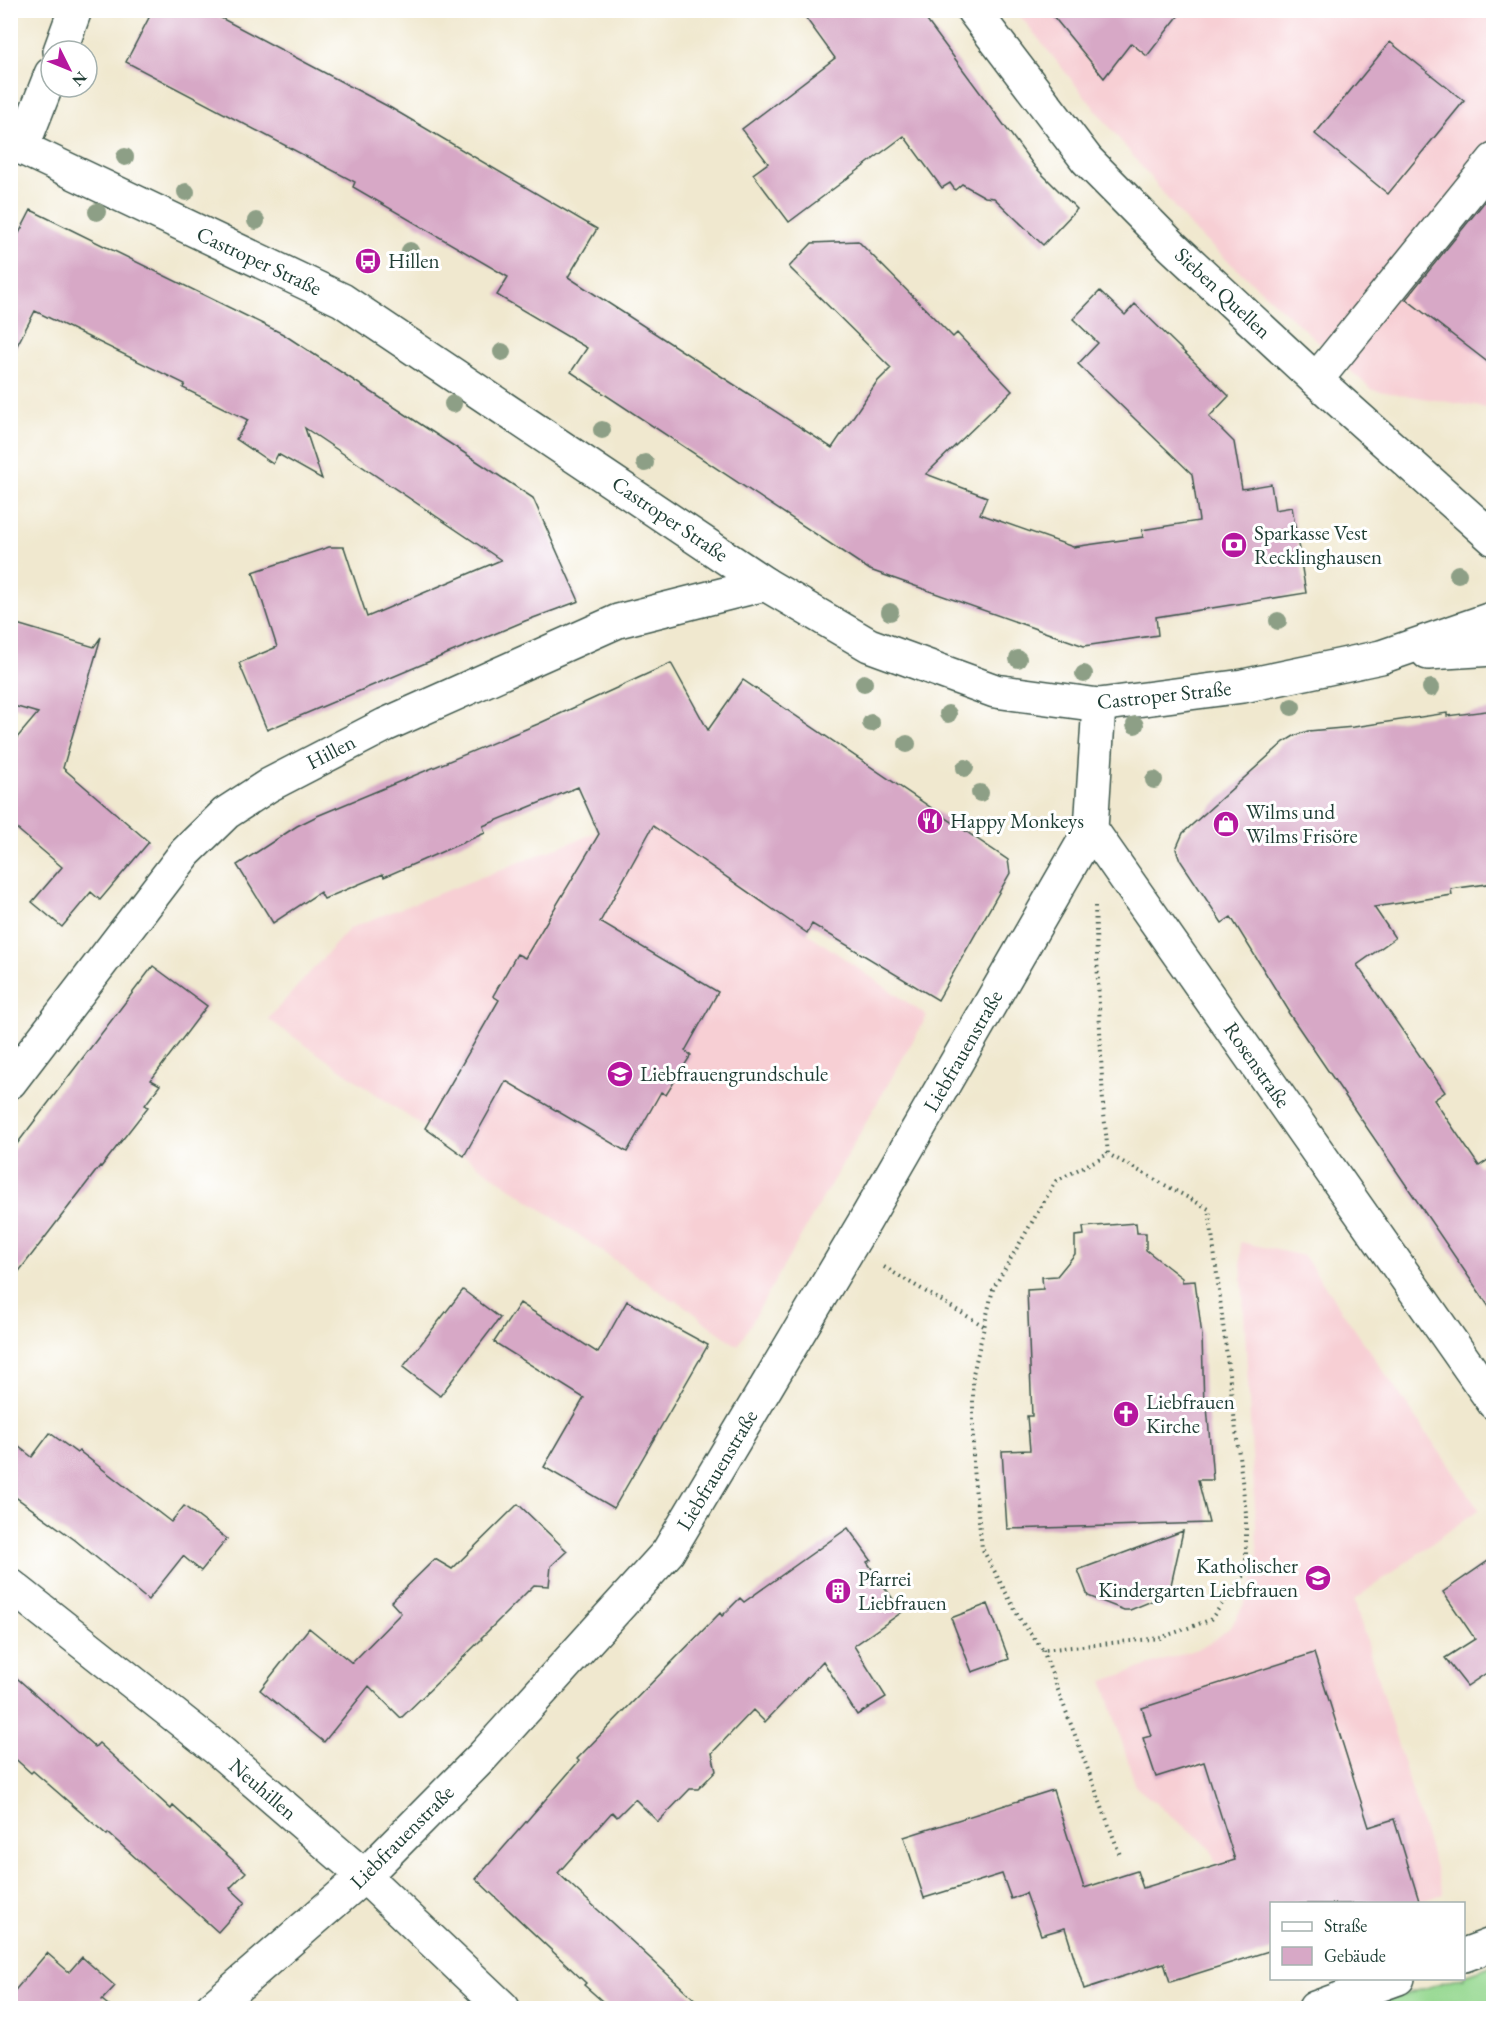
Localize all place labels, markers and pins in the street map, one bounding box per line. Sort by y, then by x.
bus stop icon: Hillen [353,246,383,276]
place label: Hillen [388,247,440,274]
place label: Sparkasse Vest Recklinghausen [1254,519,1382,570]
bank icon: Sparkasse Vest Recklinghausen [1219,530,1249,560]
place label: Wilms und Wilms Frisöre [1246,798,1358,849]
restaurant icon: Happy Monkeys [915,806,945,836]
place label: Happy Monkeys [950,807,1084,834]
shop icon: Wilms und Wilms Frisöre [1211,809,1241,839]
school or university icon: Liebfrauengrundschule [605,1059,635,1089]
place label: Liebfrauengrundschule [640,1060,828,1087]
place label: Liebfrauen Kirche [1146,1388,1235,1439]
church icon: Liebfrauen Kirche [1111,1399,1141,1429]
place label: Katholischer Kindergarten Liebfrauen [1098,1552,1298,1603]
school or university icon: Katholischer Kindergarten Liebfrauen [1303,1563,1333,1593]
place label: Pfarrei Liebfrauen [858,1565,947,1616]
building icon: Pfarrei Liebfrauen [823,1576,853,1606]

